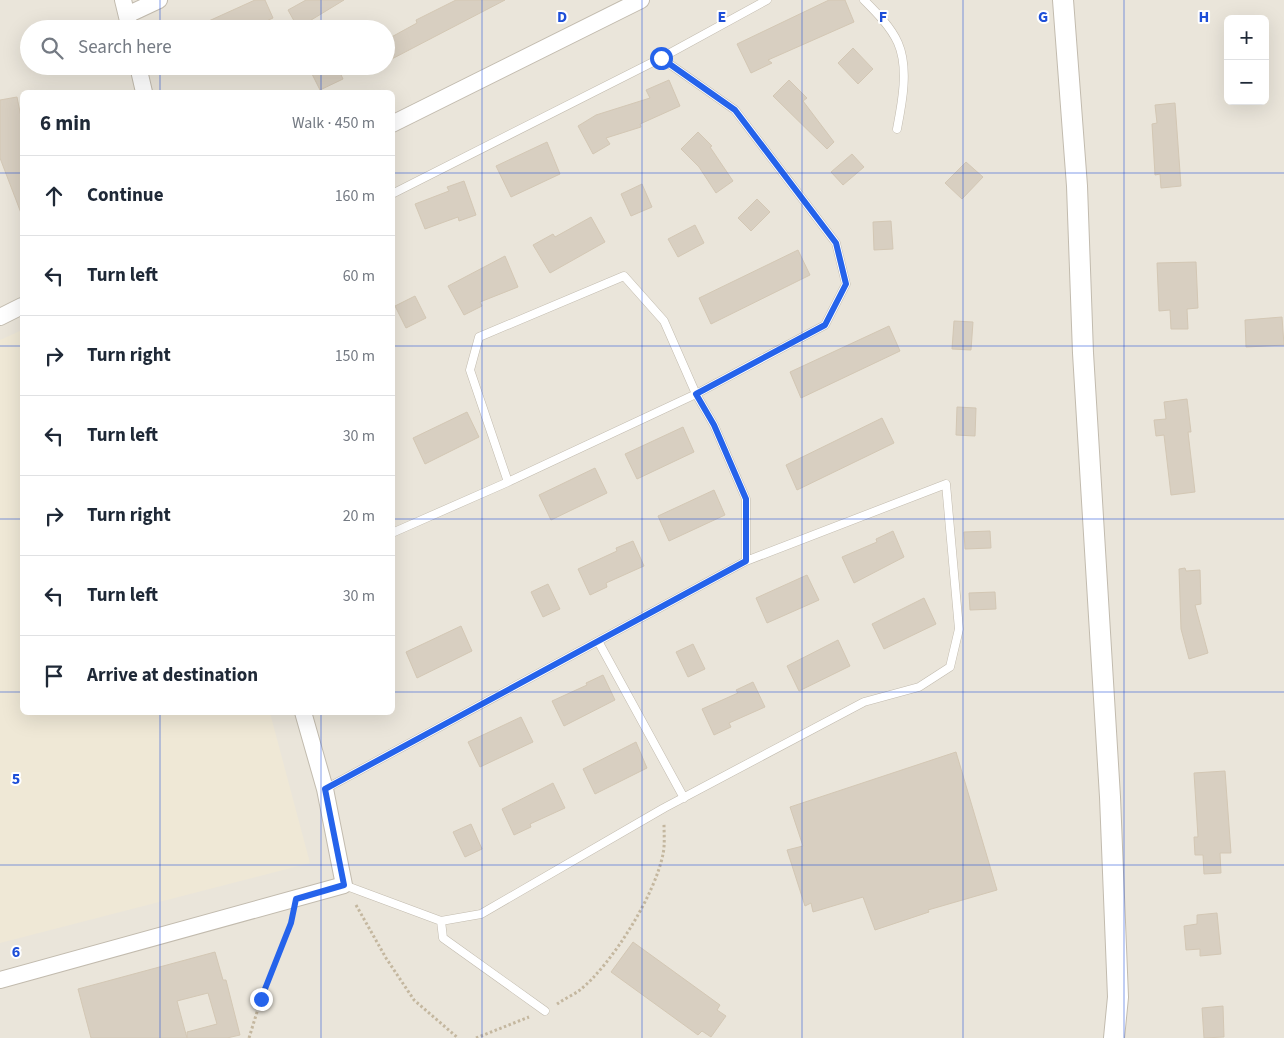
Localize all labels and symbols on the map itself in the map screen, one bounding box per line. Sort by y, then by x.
text: D [557,6,567,28]
text: E [718,6,726,28]
text: F [879,6,887,28]
text: G [1038,6,1048,28]
text: H [1199,6,1209,28]
route start [650,47,673,70]
text: 5 [12,768,20,790]
text: 6 [12,941,20,963]
route end [250,988,273,1011]

